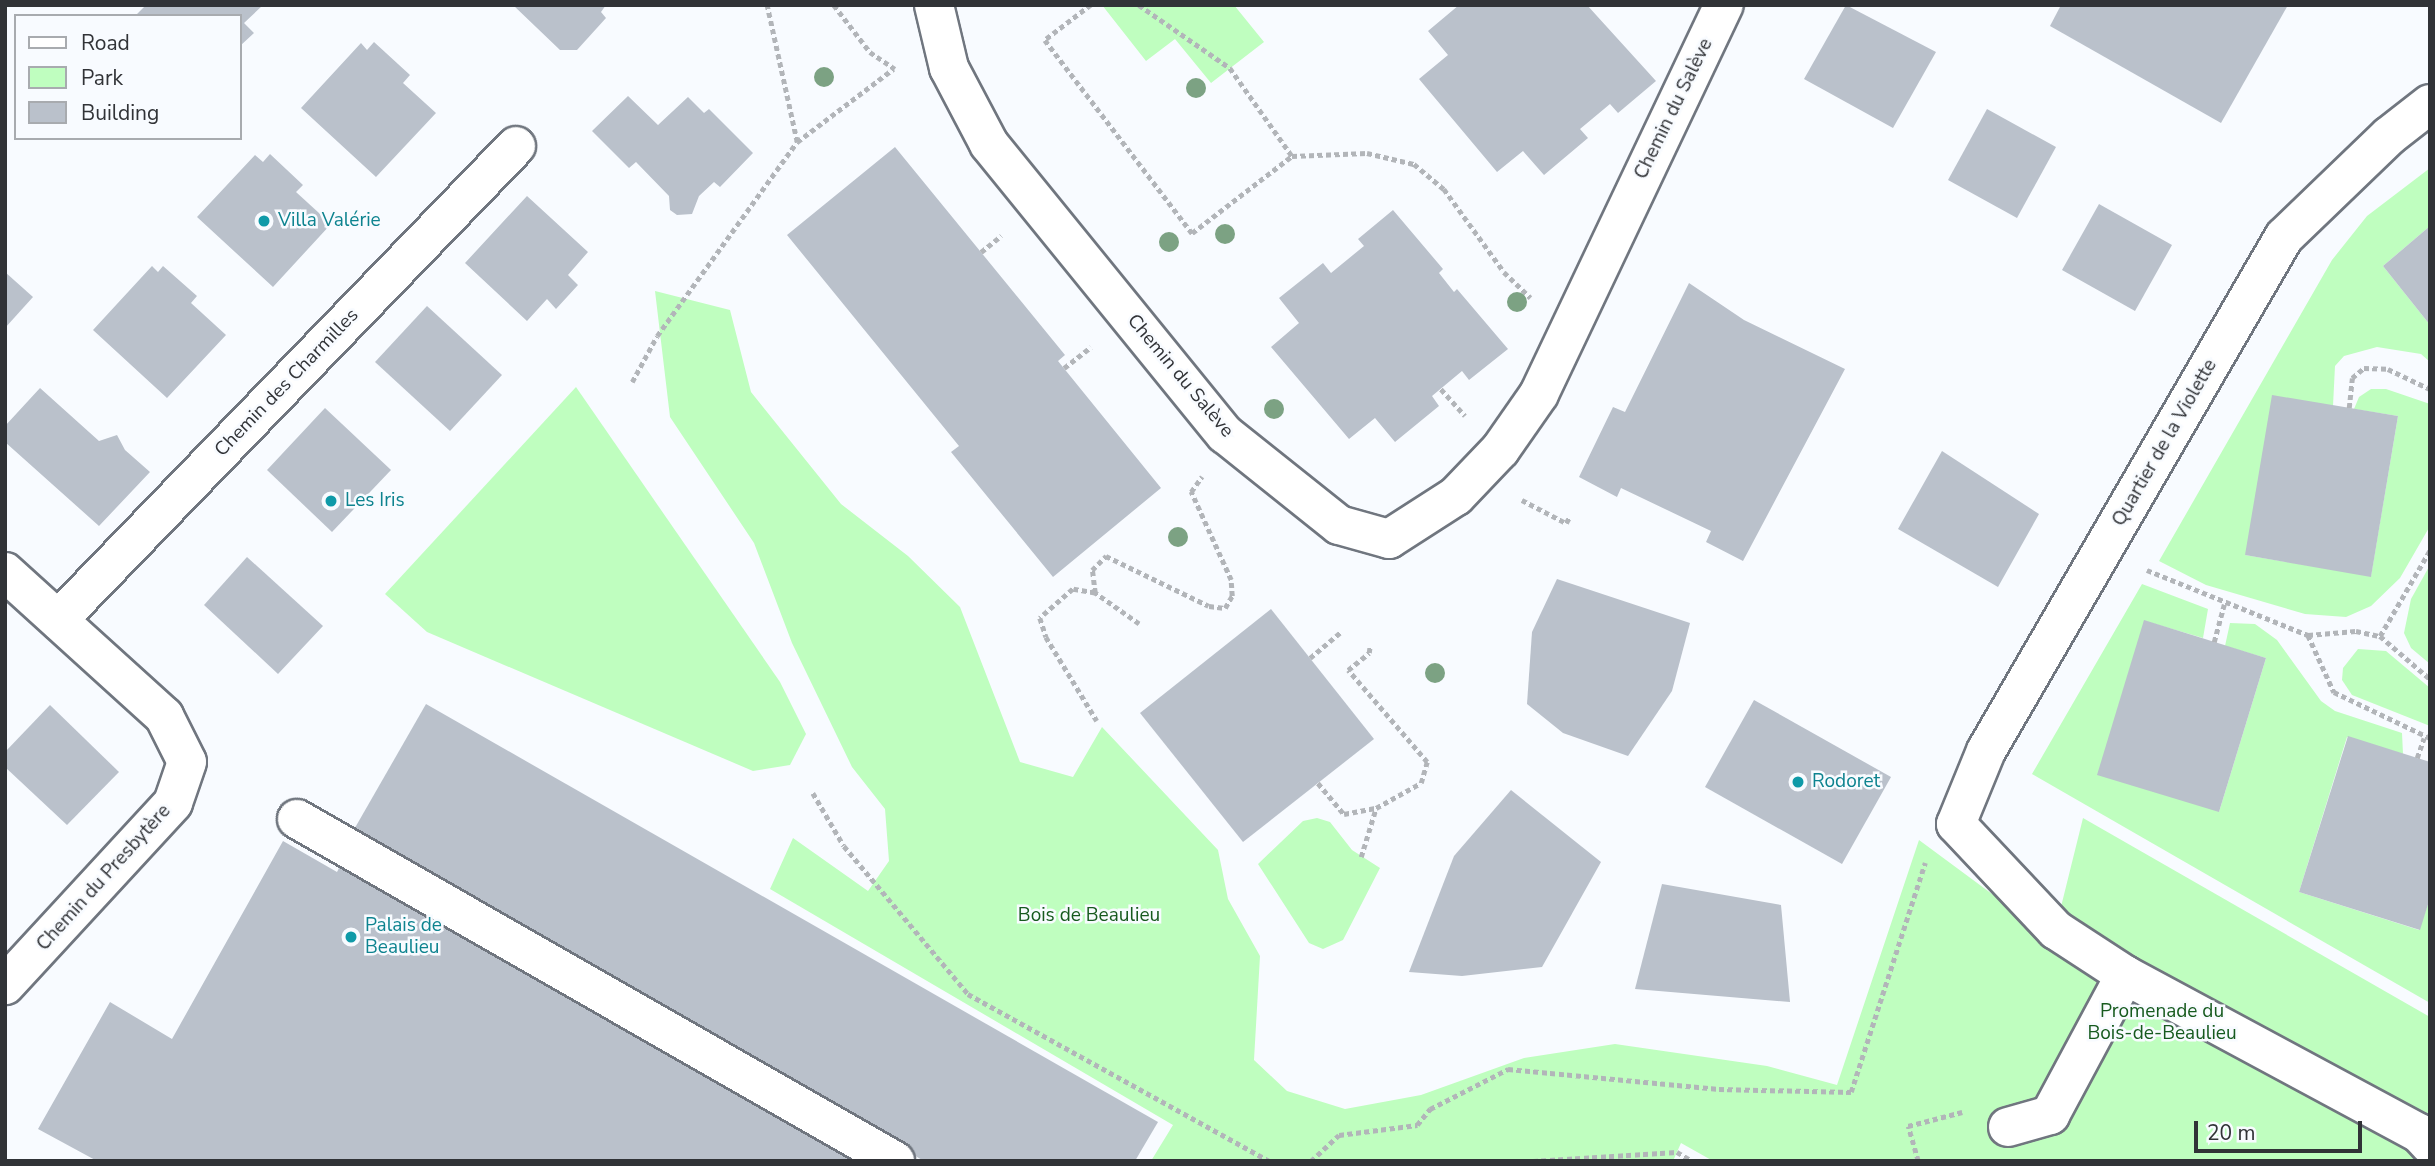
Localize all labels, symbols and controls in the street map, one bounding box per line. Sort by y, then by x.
legend [14,14,242,140]
text: Road [81,29,130,57]
street label: Chemin du Salève [1630,35,1718,183]
text: Park [81,64,123,92]
text: Building [81,99,159,127]
place label: Villa Valérie [278,210,381,232]
marker: Villa Valérie [256,213,272,229]
street label: Chemin des Charmilles [210,304,364,462]
street label: Chemin du Salève [1122,310,1238,442]
street label: Quartier de la Violette [2108,356,2222,530]
place label: Les Iris [345,490,405,512]
marker: Les Iris [323,493,339,509]
place label: Rodoret [1812,771,1880,793]
marker: Rodoret [1790,774,1806,790]
street label: Chemin du Presbytère [32,800,176,956]
park label: Bois de Beaulieu [1018,905,1160,927]
place label: Palais de Beaulieu [365,915,442,959]
marker: Palais de Beaulieu [343,929,359,945]
park label: Promenade du Bois-de-Beaulieu [2087,1001,2237,1045]
scale bar [2197,1106,2365,1150]
text: 20 m [2207,1119,2256,1147]

